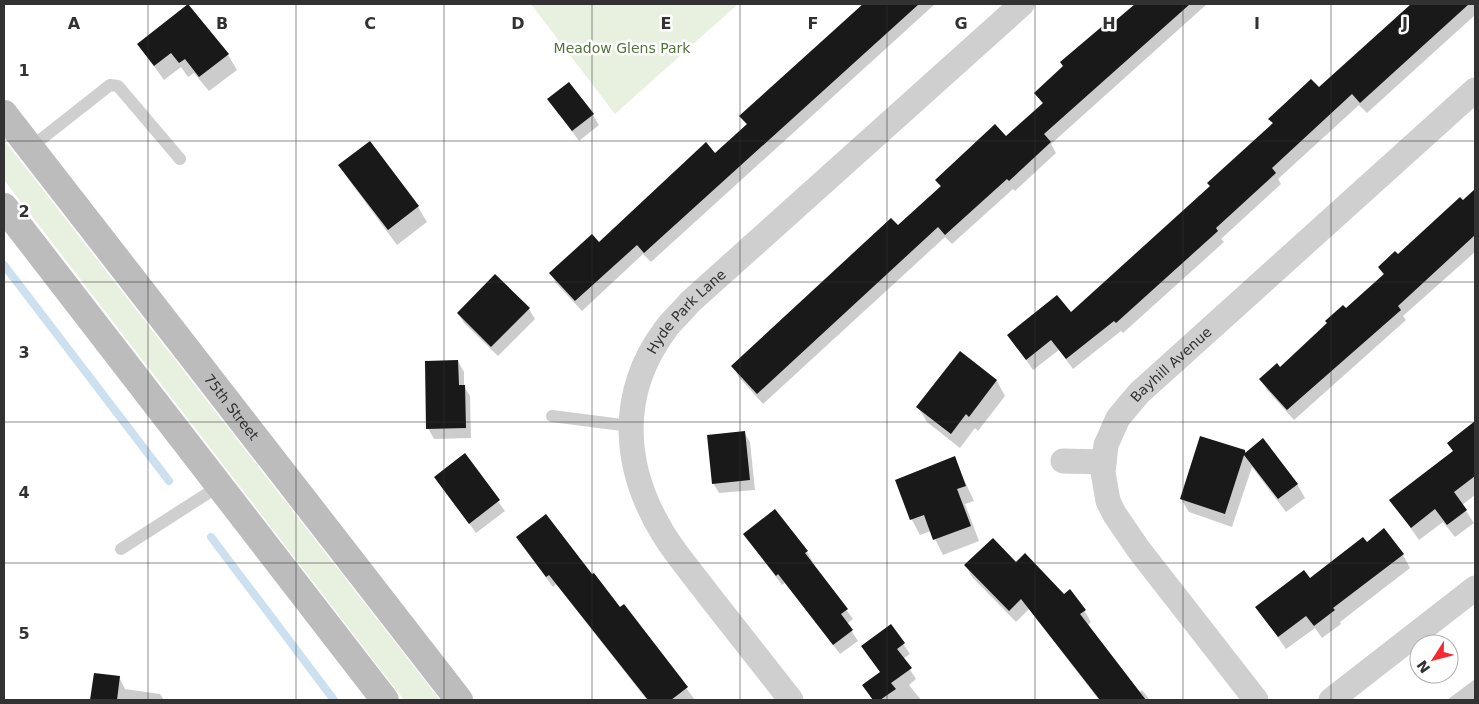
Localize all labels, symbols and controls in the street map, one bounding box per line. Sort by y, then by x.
text: A [68,14,81,33]
text: B [216,14,228,33]
text: C [364,14,376,33]
text: D [511,14,525,33]
text: E [661,14,671,33]
text: F [808,14,818,33]
text: G [954,14,968,33]
text: H [1102,14,1116,33]
text: I [1254,14,1260,33]
text: J [1401,14,1408,33]
park label: Meadow Glens Park [554,40,691,56]
text: 1 [18,61,30,80]
text: 2 [18,202,30,221]
street label: Hyde Park Lane [644,266,729,357]
street label: Bayhill Avenue [1127,324,1215,405]
text: 3 [18,343,30,362]
street label: 75th Street [201,371,262,444]
text: 4 [18,483,30,502]
text: 5 [18,624,30,643]
north arrow [1409,634,1459,684]
text: N [1414,657,1433,676]

